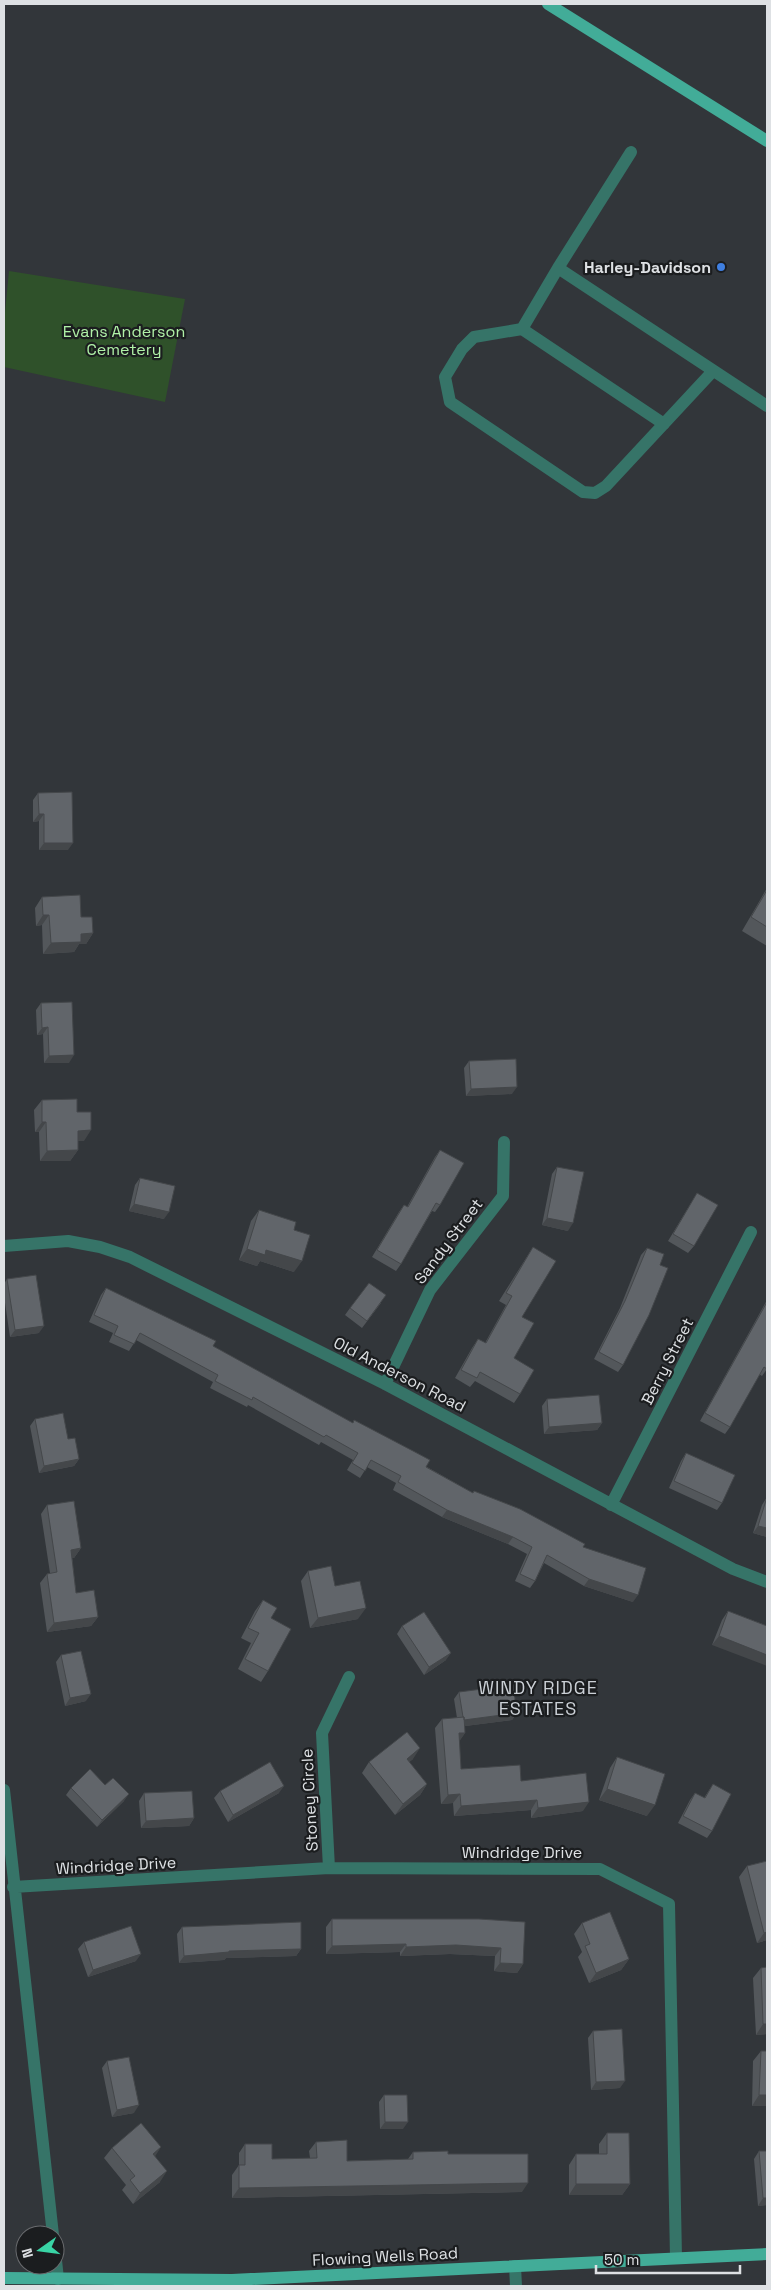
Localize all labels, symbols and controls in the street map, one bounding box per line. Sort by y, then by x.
place label: Harley-Davidson [584,257,711,278]
marker: Harley-Davidson [715,261,727,273]
park label: Evans Anderson Cemetery [63,321,185,360]
street label: Sandy Street [409,1194,487,1288]
street label: Berry Street [637,1314,698,1408]
street label: Old Anderson Road [330,1332,470,1417]
district label: WINDY RIDGE ESTATES [478,1676,598,1720]
street label: Stoney Circle [296,1748,323,1852]
street label: Windridge Drive [462,1842,582,1863]
street label: Windridge Drive [55,1852,177,1879]
north arrow [15,2225,65,2275]
street label: Flowing Wells Road [312,2242,458,2271]
scale bar [596,2242,740,2274]
text: N [18,2246,37,2260]
text: 50 m [604,2250,639,2269]

